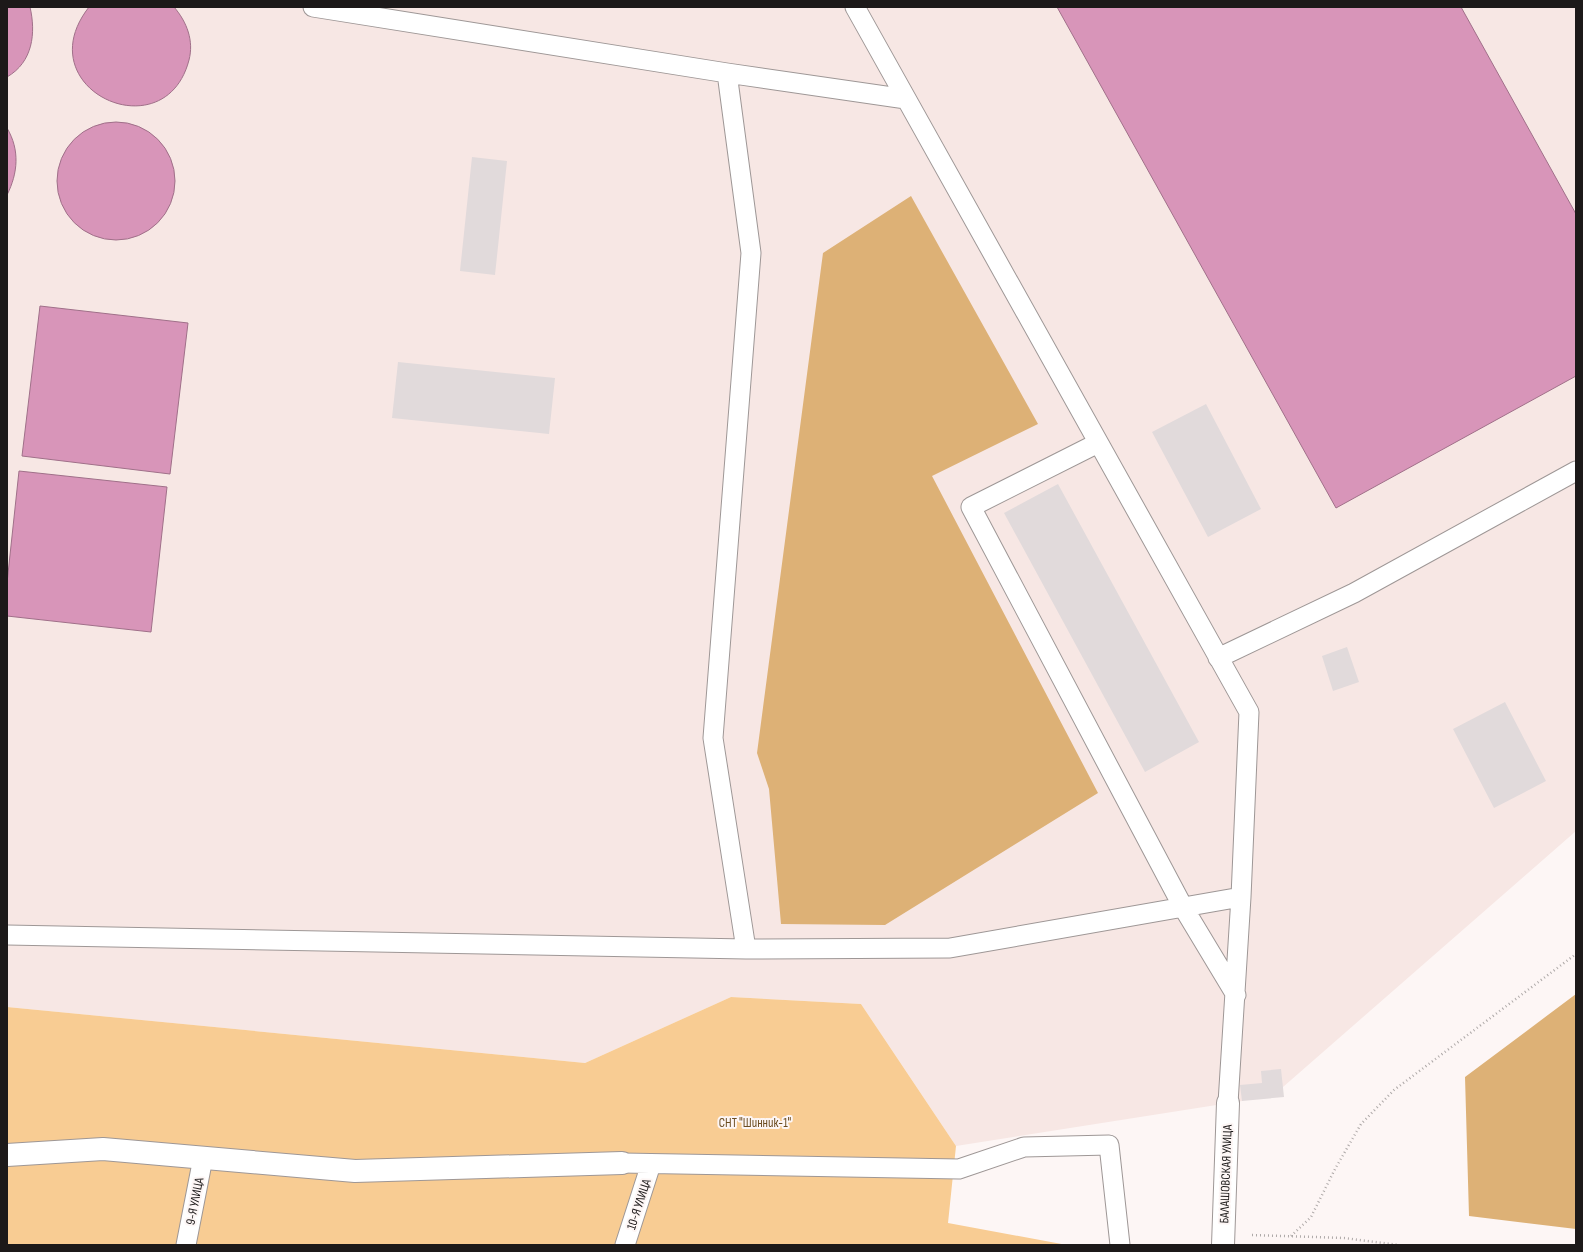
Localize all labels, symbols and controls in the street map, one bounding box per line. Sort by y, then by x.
park label: СНТ "Шинник-1" [719,1115,791,1131]
street label: БАЛАШОВСКАЯ УЛИЦА [1216,1124,1236,1224]
street label: 9-Я УЛИЦА [183,1176,207,1226]
street label: 10-Я УЛИЦА [623,1176,655,1232]

